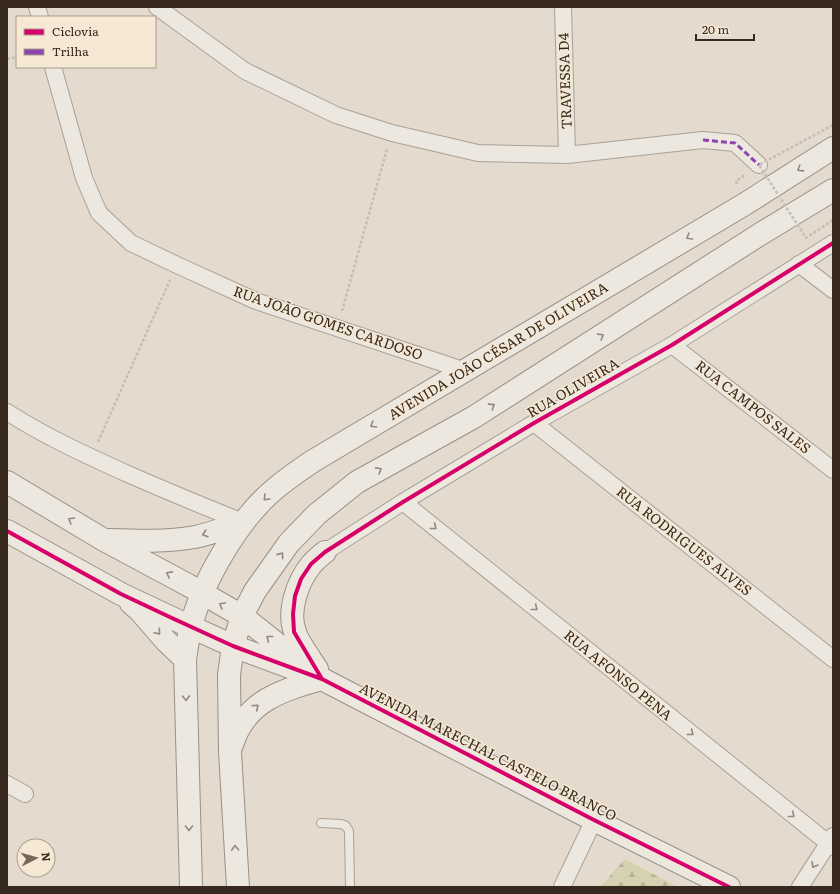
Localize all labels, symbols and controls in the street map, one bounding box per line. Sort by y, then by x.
legend [16,16,156,68]
scale bar [696,16,754,42]
text: 20 m [702,20,729,38]
text: Ciclovia [52,22,99,40]
street label: TRAVESSA D4 [552,32,576,130]
text: Trilha [52,42,89,60]
one-way arrow [797,165,804,172]
one-way arrow [686,233,693,240]
street label: AVENIDA JOÃO CÉSAR DE OLIVEIRA [384,276,612,424]
street label: RUA JOÃO GOMES CARDOSO [231,280,426,364]
one-way arrow [597,333,604,340]
street label: RUA OLIVEIRA [523,352,623,422]
street label: RUA CAMPOS SALES [692,355,815,458]
one-way arrow [487,403,494,410]
one-way arrow [370,420,377,427]
one-way arrow [375,468,382,475]
street label: RUA RODRIGUES ALVES [613,481,757,599]
one-way arrow [263,493,271,501]
one-way arrow [68,517,75,525]
one-way arrow [429,522,436,529]
one-way arrow [202,529,209,538]
one-way arrow [276,552,283,559]
one-way arrow [166,572,173,579]
one-way arrow [219,603,226,610]
one-way arrow [530,603,537,610]
street label: RUA AFONSO PENA [560,624,678,725]
one-way arrow [153,627,161,635]
one-way arrow [267,636,274,643]
street label: AVENIDA MARECHAL CASTELO BRANCO [356,677,621,825]
one-way arrow [182,695,190,701]
one-way arrow [251,705,259,712]
one-way arrow [686,729,693,736]
one-way arrow [787,810,795,817]
one-way arrow [185,825,193,831]
north arrow [16,838,56,878]
one-way arrow [231,845,240,851]
text: N [39,851,55,862]
one-way arrow [811,861,819,868]

